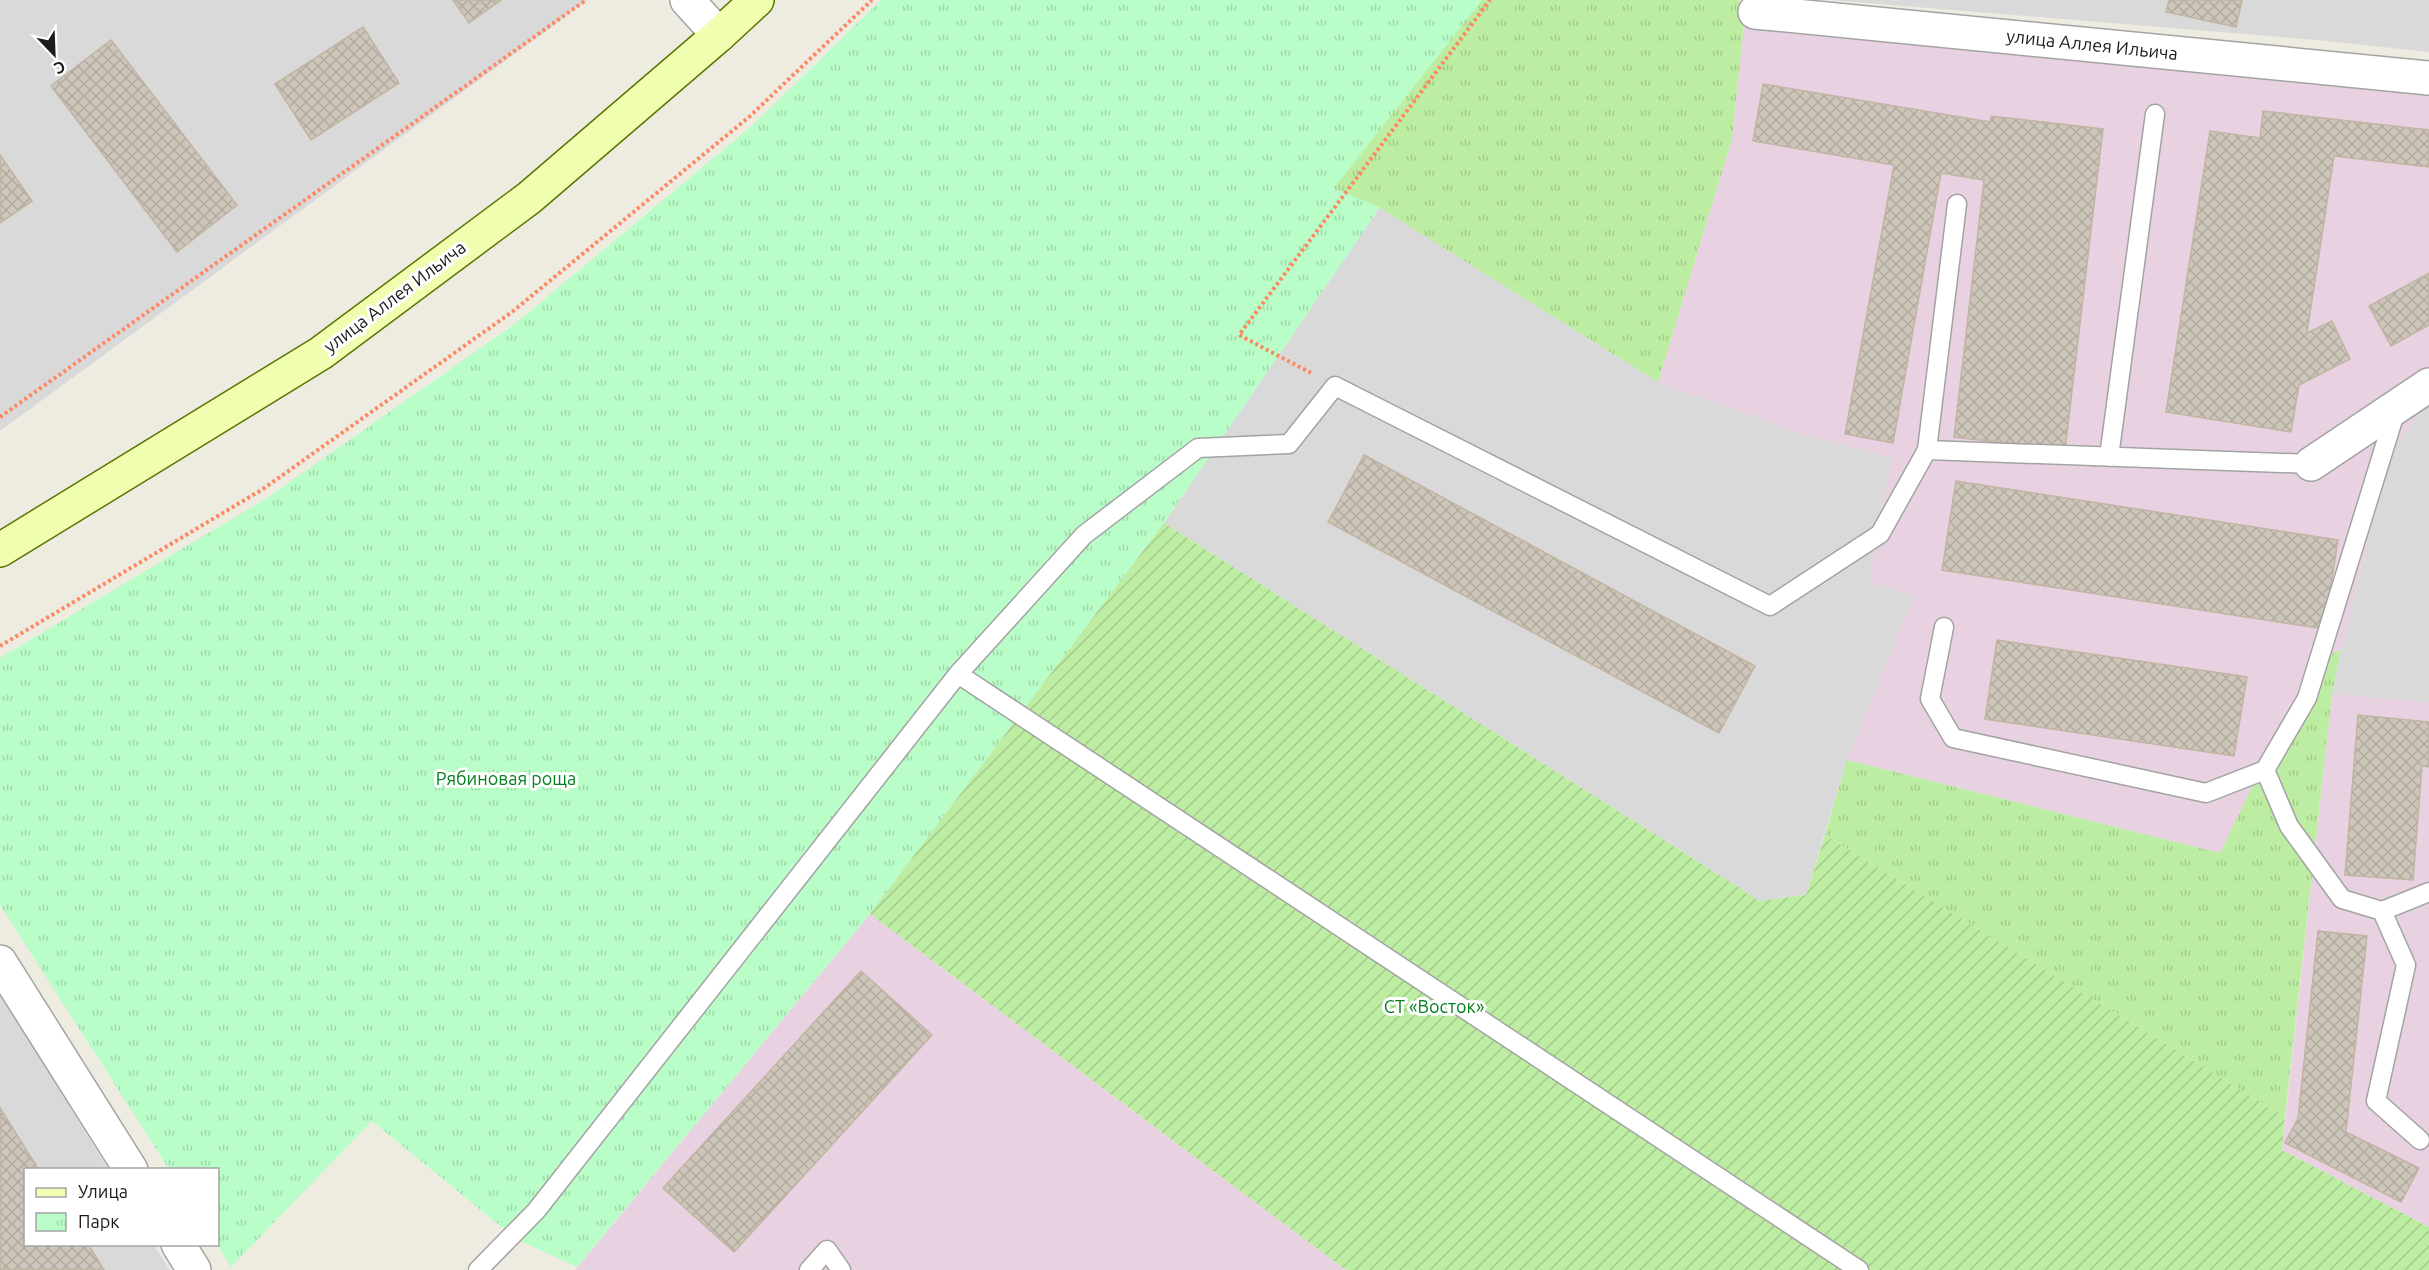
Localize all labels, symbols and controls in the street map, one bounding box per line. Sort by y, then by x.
north arrow [24,24,84,84]
street label: улица Аллея Ильича [2005,25,2179,63]
text: С [52,58,68,78]
street label: улица Аллея Ильича [320,236,469,356]
park label: Рябиновая роща [436,768,576,788]
park label: СТ «Восток» [1384,996,1484,1016]
legend [24,1168,219,1246]
text: Улица [78,1181,128,1201]
text: Парк [78,1211,119,1231]

